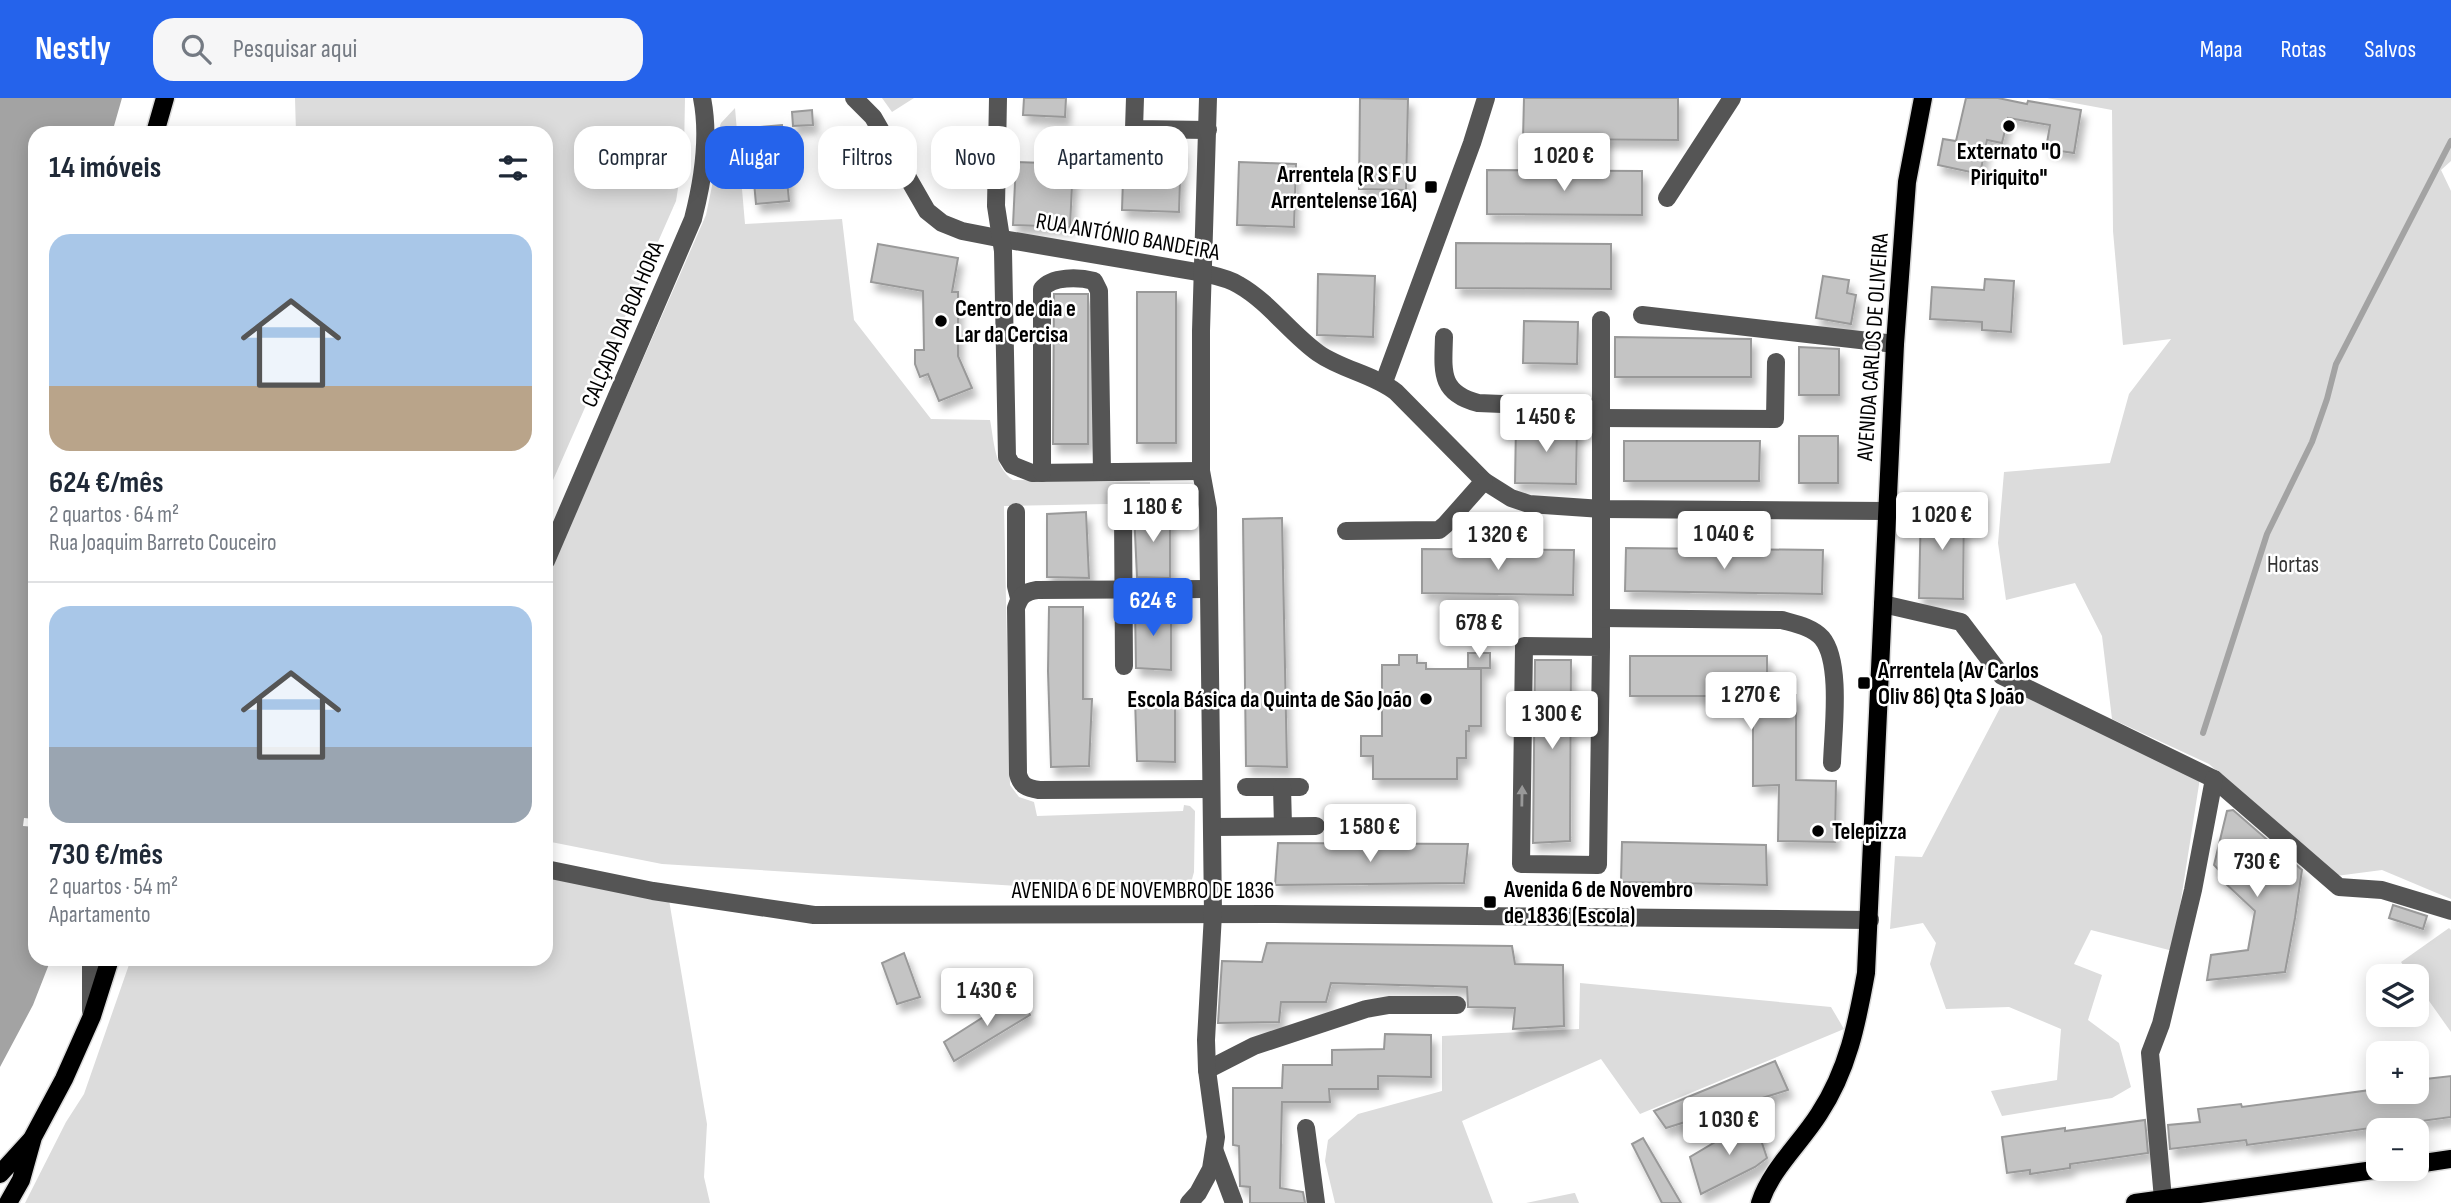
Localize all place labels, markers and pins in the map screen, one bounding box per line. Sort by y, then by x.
marker: Externato "O Piriquito" [2001,118,2017,134]
pin: 1 020 € [1499,134,1629,193]
place label: Externato "O Piriquito" [1957,138,2061,192]
place label: Arrentela (R S F U Arrentelense 16A) [1270,161,1417,215]
marker: Arrentela (R S F U Arrentelense 16A) [1423,179,1439,195]
place label: Centro de dia e Lar da Cercisa [955,295,1076,349]
marker: Centro de dia e Lar da Cercisa [933,313,949,329]
pin: 1 450 € [1481,394,1611,454]
pin: 1 180 € [1088,484,1218,544]
pin: 1 020 € [1877,492,2007,552]
pin: 1 320 € [1433,512,1563,572]
pin: 1 040 € [1659,512,1789,571]
pin: 624 € [1104,578,1202,638]
pin: 678 € [1430,601,1528,660]
place label: Arrentela (Av Carlos Oliv 86) Qta S João [1877,657,2039,711]
pin: 1 270 € [1686,672,1816,732]
marker: Arrentela (Av Carlos Oliv 86) Qta S João [1856,675,1872,691]
place label: Escola Básica da Quinta de São João [1127,686,1412,714]
marker: Escola Básica da Quinta de São João [1418,691,1434,707]
pin: 1 300 € [1487,692,1617,751]
pin: 1 580 € [1305,804,1435,864]
place label: Telepizza [1832,818,1907,846]
marker: Telepizza [1810,823,1826,839]
pin: 730 € [2208,840,2306,899]
place label: Avenida 6 de Novembro de 1836 (Escola) [1503,876,1693,930]
marker: Avenida 6 de Novembro de 1836 (Escola) [1482,894,1498,910]
pin: 1 430 € [922,968,1052,1028]
pin: 1 030 € [1664,1098,1794,1157]

